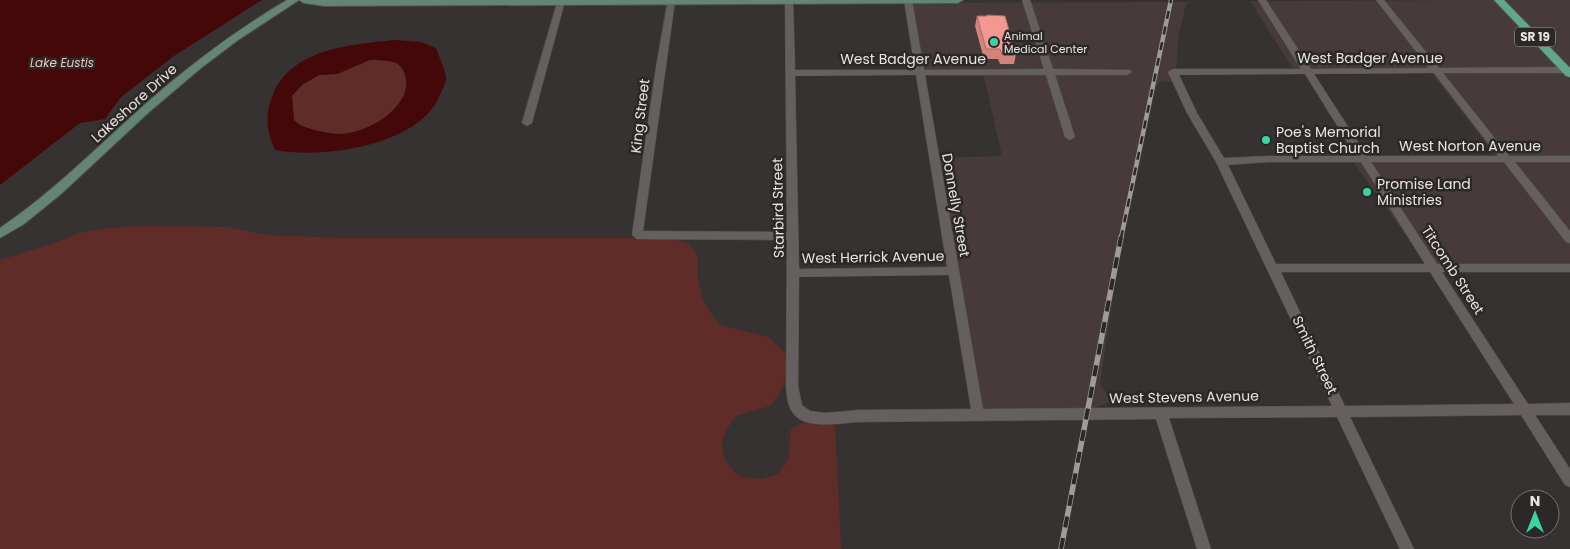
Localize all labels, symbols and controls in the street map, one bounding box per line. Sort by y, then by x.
place label: Animal Medical Center [1004,28,1087,57]
road number: SR 19 [1515,28,1555,46]
marker: Animal Medical Center [988,36,1000,48]
street label: West Badger Avenue [1297,48,1443,68]
street label: West Badger Avenue [840,49,986,69]
water label: Lake Eustis [30,54,94,71]
street label: Lakeshore Drive [87,59,182,147]
street label: King Street [626,78,654,154]
place label: Poe's Memorial Baptist Church [1276,122,1381,158]
marker: Poe's Memorial Baptist Church [1260,134,1272,146]
street label: West Norton Avenue [1399,136,1541,156]
street label: Donnelly Street [937,152,975,258]
street label: Starbird Street [767,158,789,258]
place label: Promise Land Ministries [1377,174,1471,210]
marker: Promise Land Ministries [1361,186,1373,198]
street label: Titcomb Street [1417,222,1489,318]
street label: West Herrick Avenue [801,246,945,268]
street label: Smith Street [1287,312,1343,398]
street label: West Stevens Avenue [1109,386,1259,408]
north arrow [1510,489,1560,539]
text: N [1530,491,1540,511]

